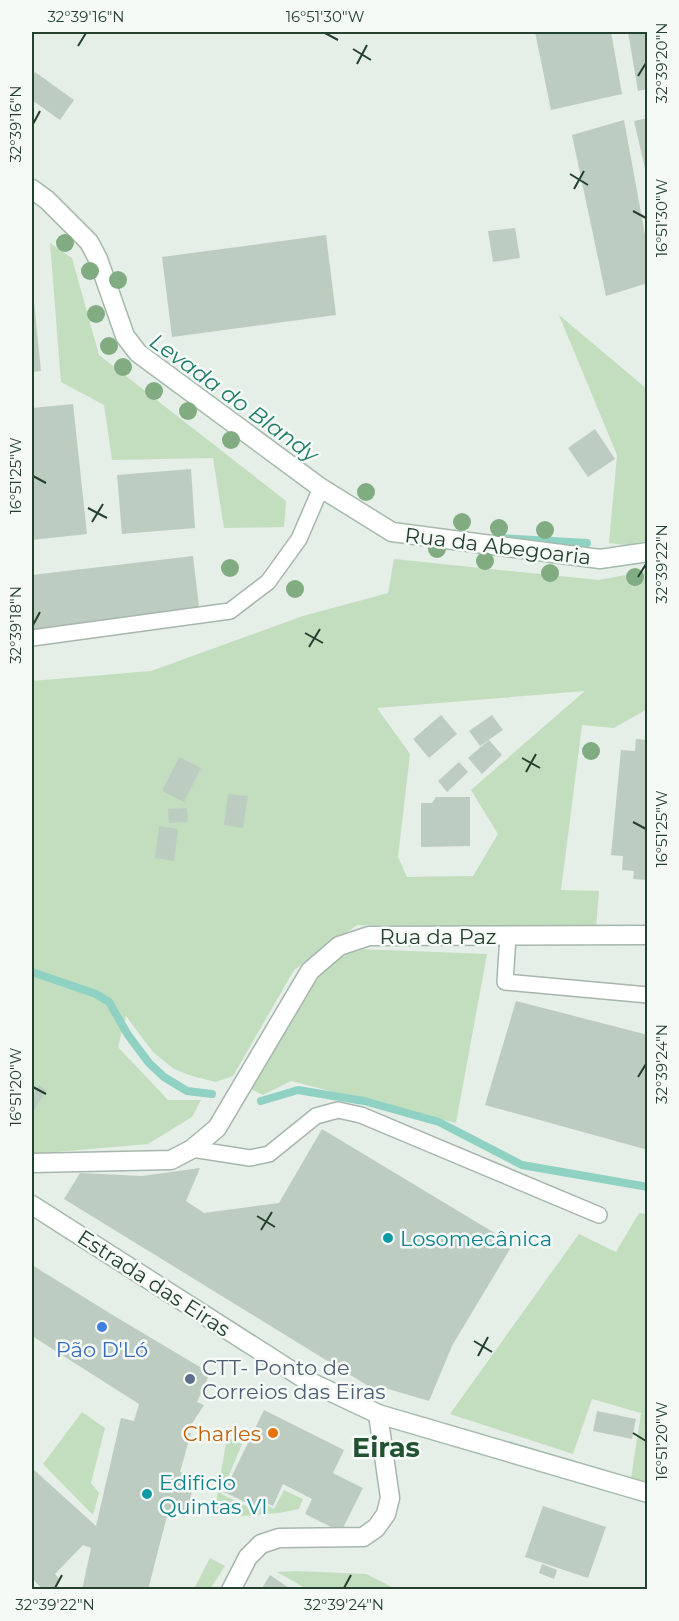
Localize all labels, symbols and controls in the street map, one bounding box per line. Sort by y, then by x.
text: 32°39'16"N [47,7,125,26]
text: 16°51'30"W [286,7,365,26]
text: 32°39'20"N [652,23,671,103]
text: 32°39'16"N [6,85,25,163]
text: 16°51'30"W [652,178,671,257]
water label: Levada do Blandy [145,328,325,469]
text: 16°51'25"W [6,437,25,515]
street label: Rua da Abegoaria [403,522,593,570]
text: 32°39'22"N [652,524,671,604]
text: 32°39'18"N [6,586,25,664]
text: 16°51'25"W [652,790,671,868]
street label: Rua da Paz [379,924,497,949]
text: 32°39'24"N [652,1024,671,1104]
text: 16°51'20"W [6,1047,25,1126]
street label: Estrada das Eiras [73,1224,235,1342]
place label: Losomecânica [400,1226,552,1251]
marker: Losomecânica [381,1231,395,1245]
marker: Pão D'Ló [95,1320,109,1334]
place label: Pão D'Ló [56,1337,148,1362]
place label: CTT- Ponto de Correios das Eiras [202,1355,386,1404]
marker: CTT- Ponto de Correios das Eiras [183,1372,197,1386]
text: 16°51'20"W [652,1401,671,1480]
place label: Charles [183,1421,261,1446]
marker: Charles [266,1426,280,1440]
district label: Eiras [352,1431,420,1464]
place label: Edificio Quintas VI [159,1470,268,1519]
marker: Edificio Quintas VI [140,1487,154,1501]
text: 32°39'22"N [15,1595,95,1614]
text: 32°39'24"N [304,1595,384,1614]

